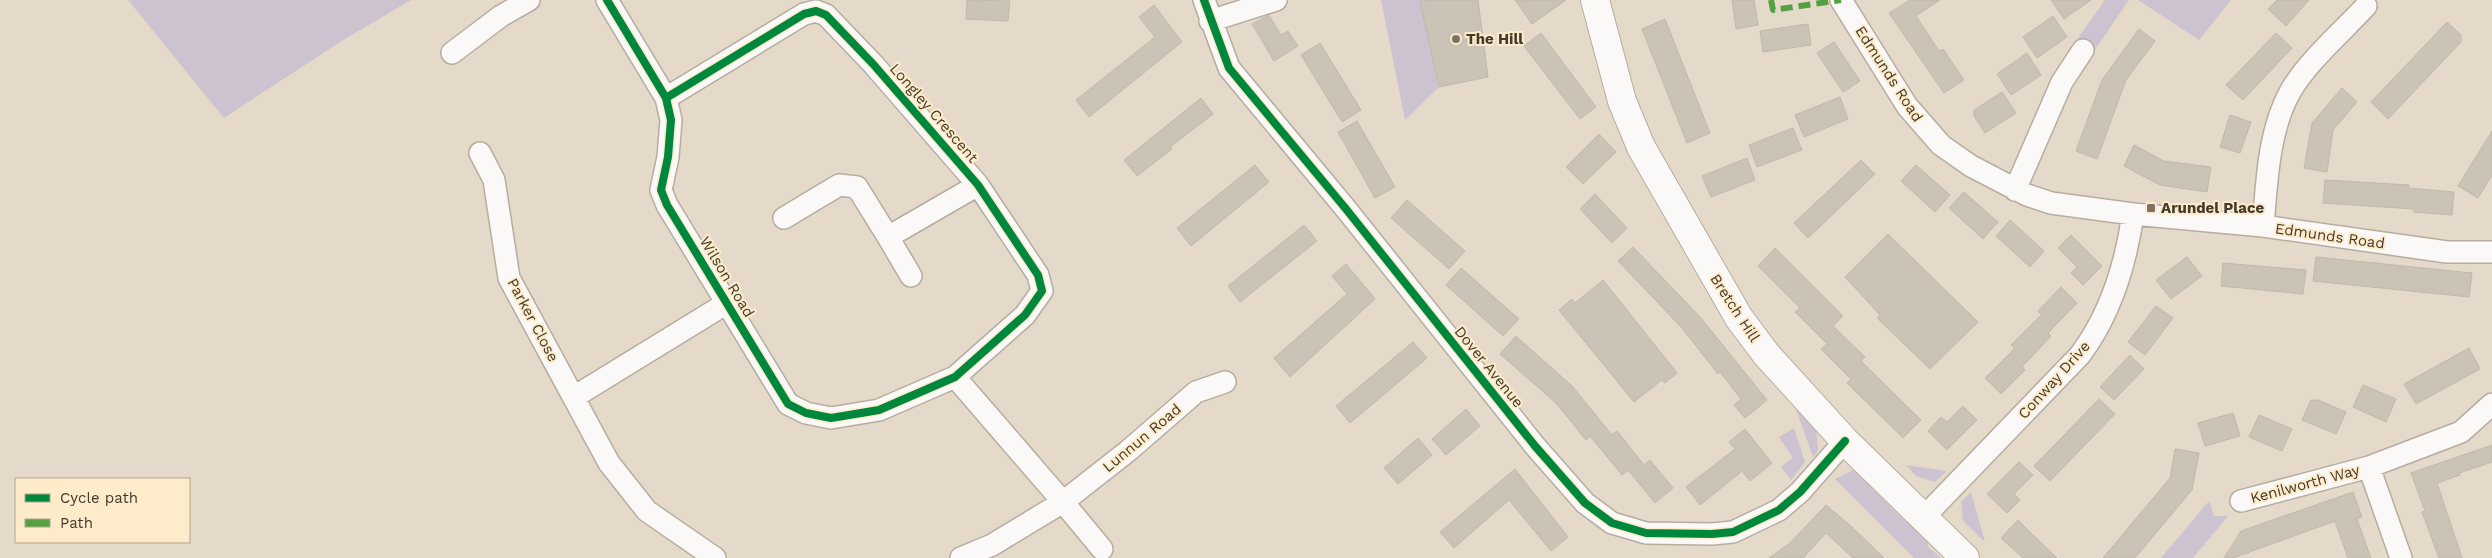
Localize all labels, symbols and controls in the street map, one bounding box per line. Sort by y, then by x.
street label: Edmunds Road [1851,23,1927,125]
place label: The Hill [1466,30,1523,48]
marker: The Hill [1450,33,1462,45]
street label: Longley Crescent [886,60,982,167]
place label: Arundel Place [2161,199,2264,217]
marker: Arundel Place [2145,202,2157,214]
street label: Edmunds Road [2274,219,2386,253]
street label: Wilson Road [696,233,758,321]
street label: Bretch Hill [1706,271,1764,346]
street label: Parker Close [503,275,563,365]
street label: Dover Avenue [1451,323,1527,411]
street label: Conway Drive [2014,337,2094,423]
street label: Lunnun Road [1099,400,1185,476]
street label: Kenilworth Way [2248,461,2362,507]
legend [15,478,190,543]
text: Cycle path [60,489,138,507]
text: Path [60,514,93,532]

